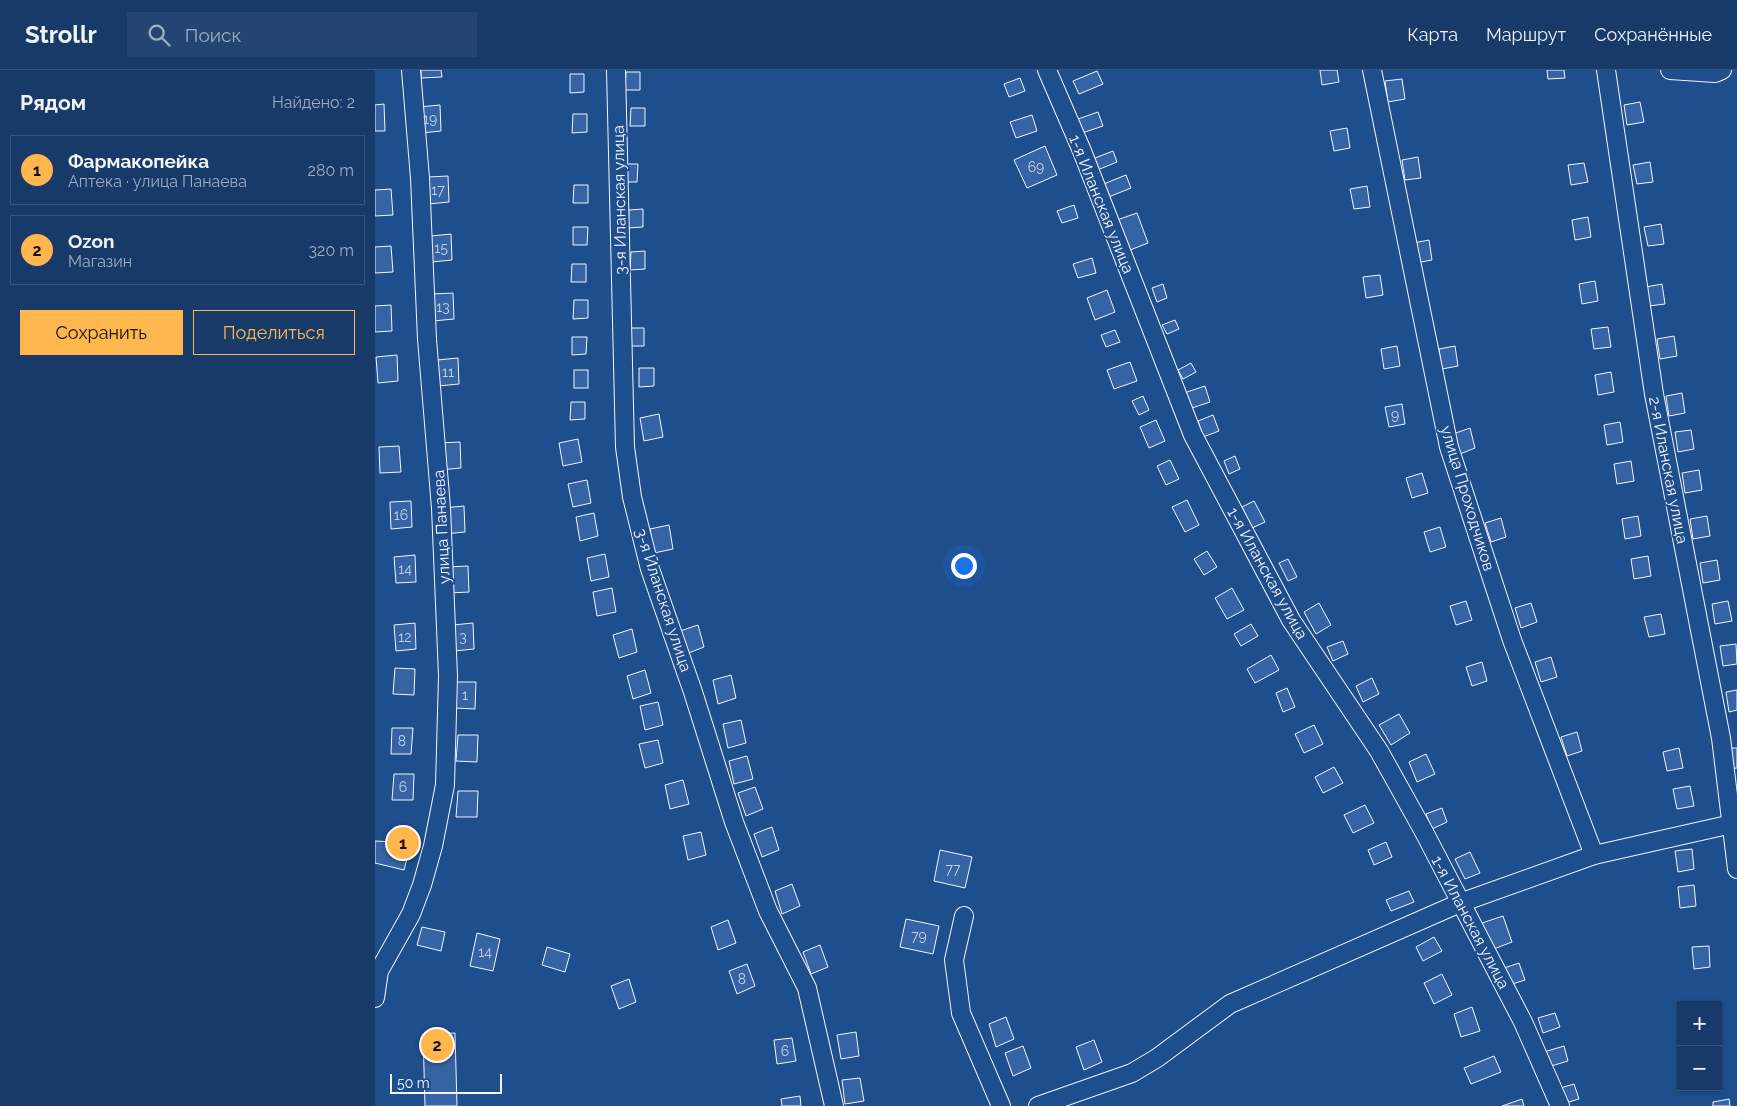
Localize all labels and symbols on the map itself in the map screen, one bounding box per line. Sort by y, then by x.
house number: 19 [423,111,437,127]
street label: 3-я Иланская улица [609,125,630,275]
street label: 1-я Иланская улица [1065,132,1138,276]
house number: 69 [1028,159,1044,175]
house number: 17 [431,182,445,198]
house number: 15 [434,240,448,256]
house number: 13 [436,299,450,315]
house number: 11 [442,364,454,380]
street label: 2-я Иланская улица [1645,395,1692,545]
house number: 9 [1391,407,1399,423]
street label: улица Проходчиков [1436,423,1499,573]
street label: улица Панаева [429,469,454,585]
street label: 1-я Иланская улица [1223,504,1312,643]
house number: 16 [394,507,408,523]
street label: 3-я Иланская улица [631,526,696,674]
your location [951,553,977,579]
house number: 14 [398,561,412,577]
house number: 12 [398,629,412,645]
house number: 3 [459,629,467,645]
house number: 1 [462,687,468,703]
house number: 8 [398,733,406,749]
house number: 6 [399,779,407,795]
pin: 1 [387,824,419,862]
street label: 1-я Иланская улица [1427,852,1514,992]
house number: 77 [946,861,961,877]
house number: 79 [911,928,927,944]
house number: 14 [478,944,492,960]
house number: 8 [738,971,746,987]
pin: 2 [421,1026,453,1064]
house number: 6 [781,1043,789,1059]
scale bar [390,1071,503,1094]

